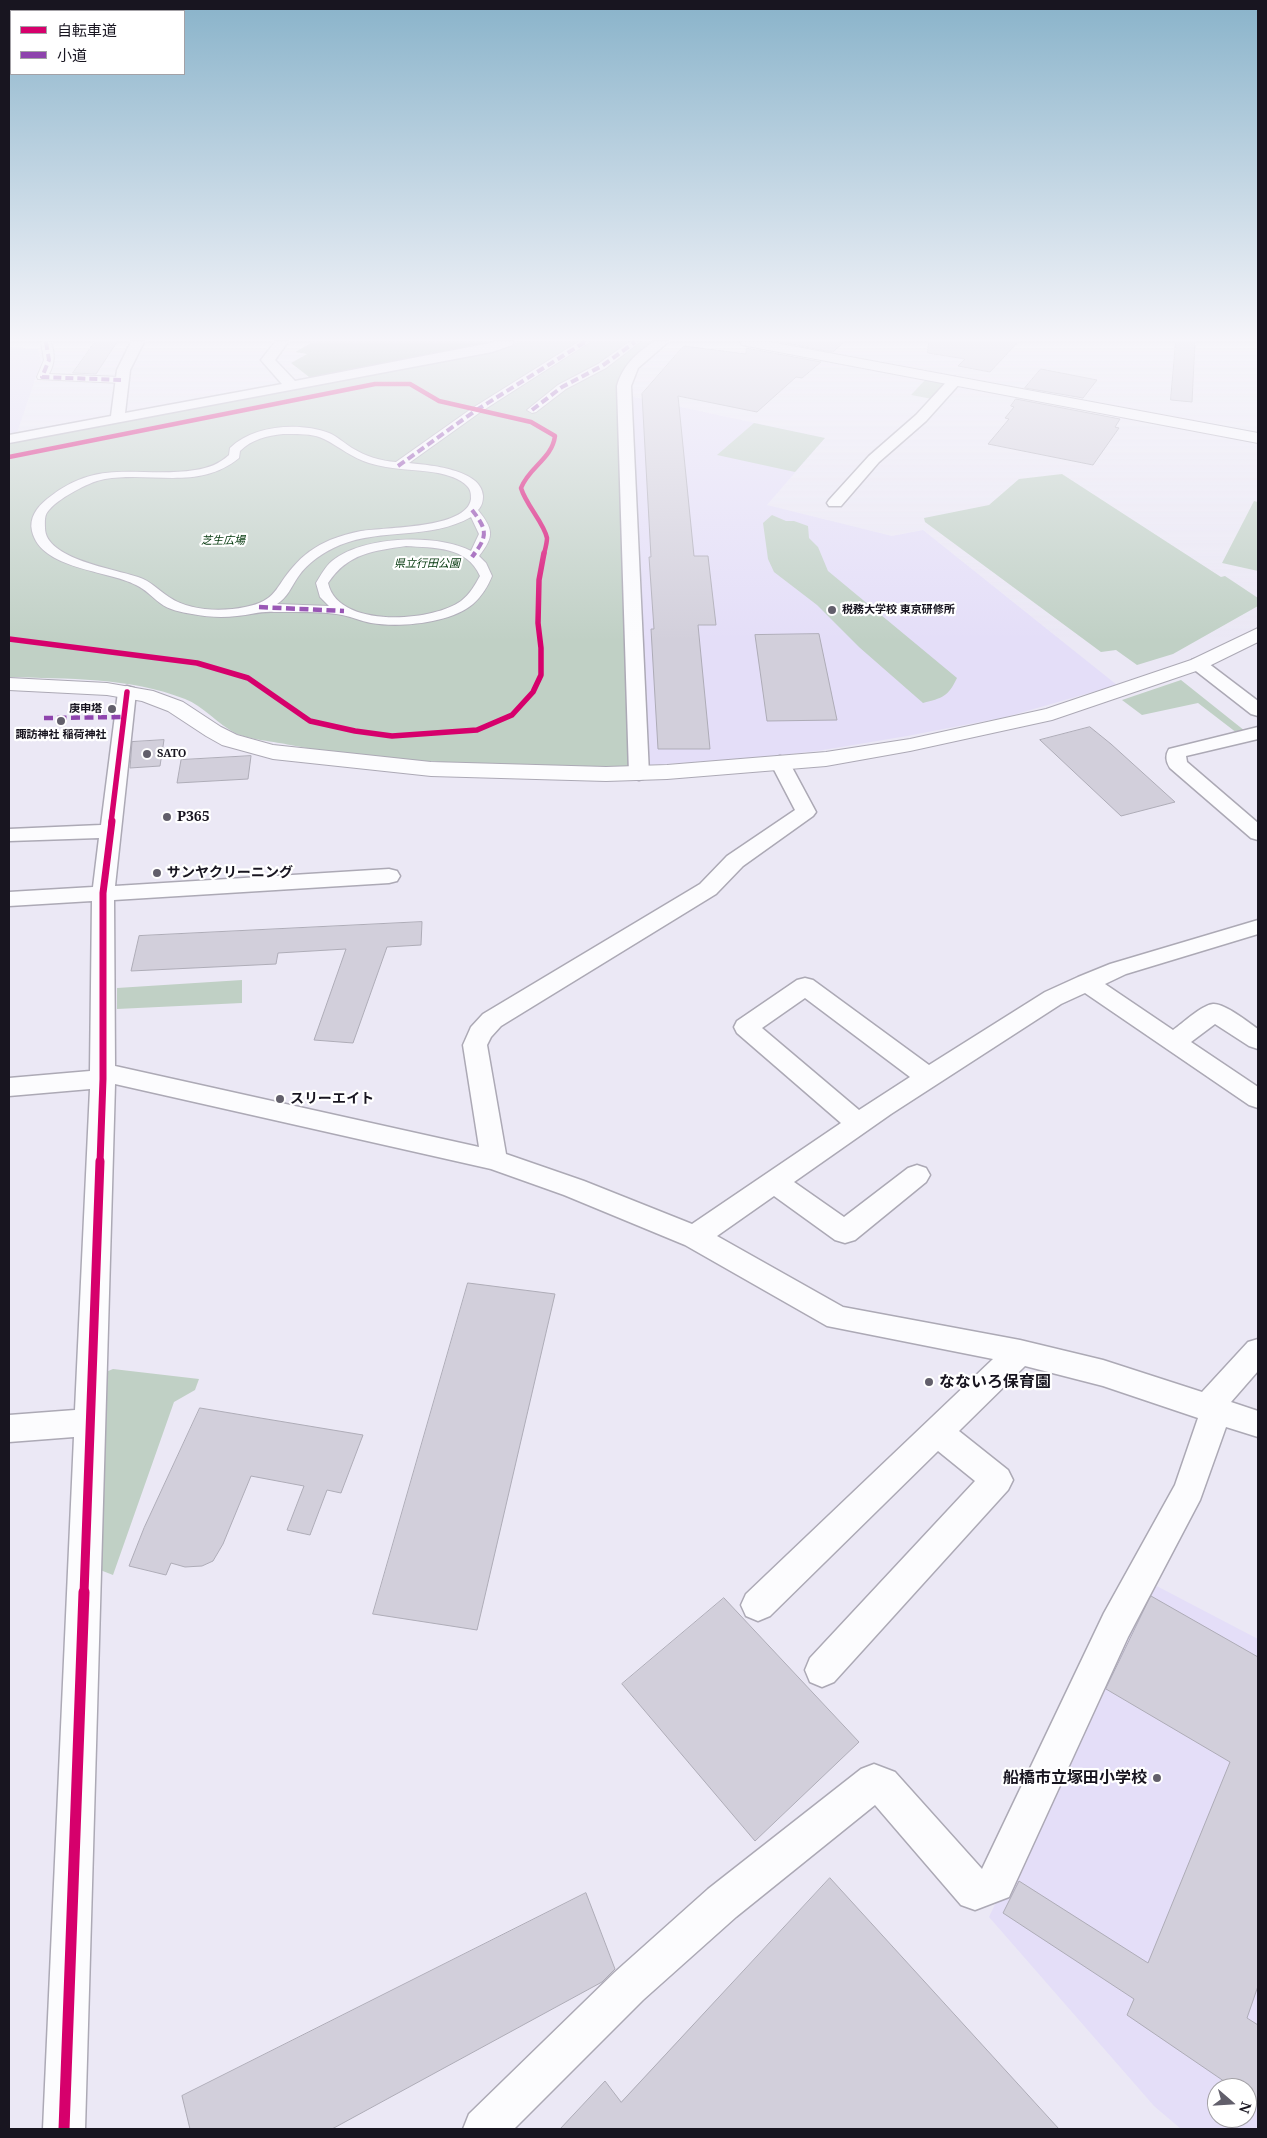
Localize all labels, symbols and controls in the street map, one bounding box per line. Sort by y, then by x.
legend [10,10,185,75]
text: 自転車道 [57,20,117,40]
text: 小道 [57,45,87,65]
park label: 芝生広場 [201,534,245,548]
park label: 県立行田公園 [394,557,460,571]
place label: 税務大学校 東京研修所 [842,603,955,617]
marker: 税務大学校 東京研修所 [826,604,838,616]
place label: 庚申塔 [69,702,102,716]
marker: 庚申塔 [106,703,118,715]
marker: 諏訪神社 稲荷神社 [55,715,67,727]
place label: 諏訪神社 稲荷神社 [16,728,106,742]
place label: SATO [157,747,186,761]
marker: SATO [141,748,153,760]
place label: P365 [177,809,210,825]
marker: P365 [161,811,173,823]
place label: サンヤクリーニング [167,865,293,881]
marker: サンヤクリーニング [151,867,163,879]
place label: スリーエイト [290,1091,374,1107]
marker: スリーエイト [274,1093,286,1105]
place label: なないろ保育園 [939,1372,1051,1392]
marker: なないろ保育園 [923,1376,935,1388]
place label: 船橋市立塚田小学校 [1003,1768,1147,1788]
marker: 船橋市立塚田小学校 [1151,1772,1163,1784]
north arrow [1207,2078,1257,2128]
text: N [1235,2099,1256,2116]

